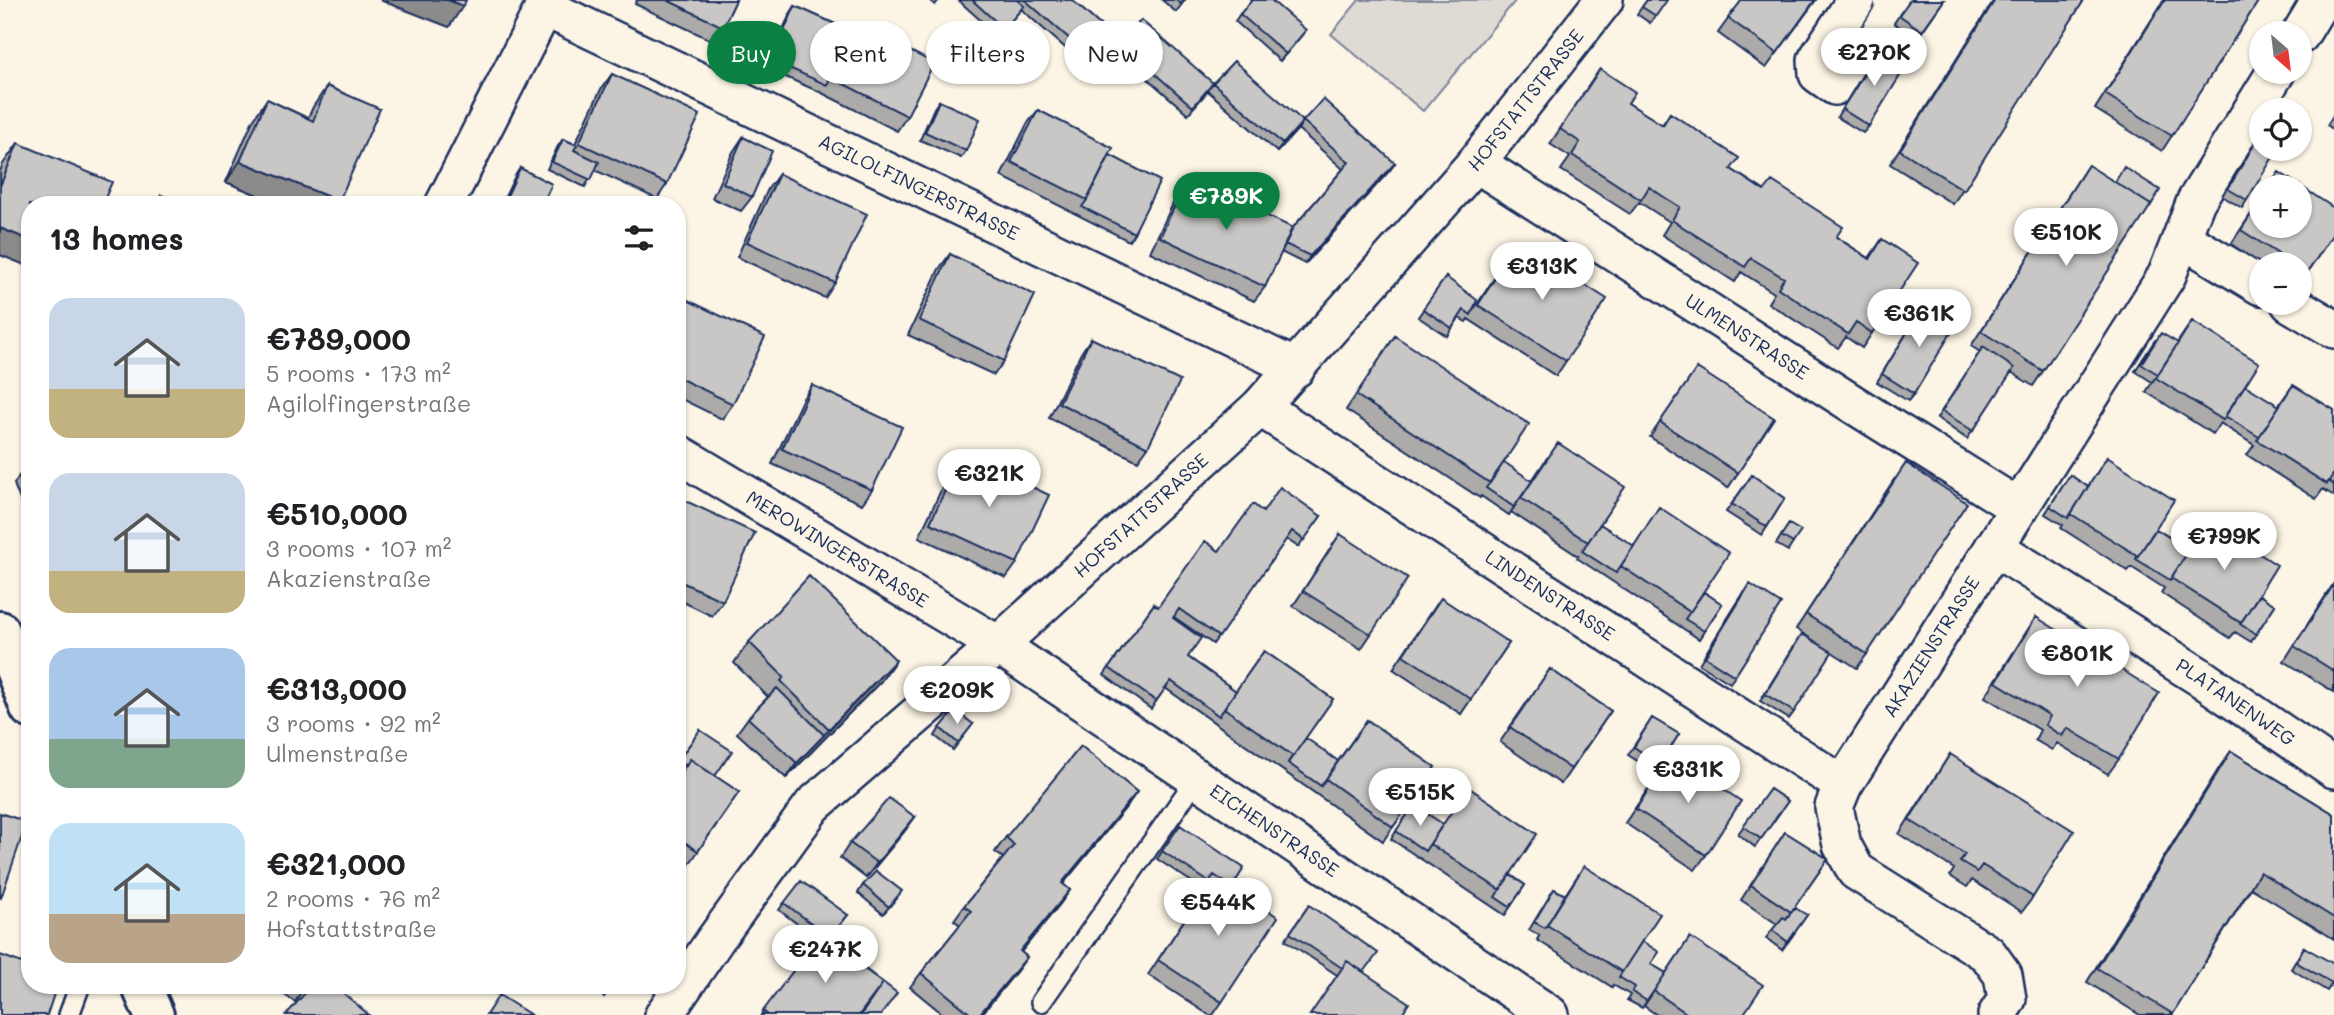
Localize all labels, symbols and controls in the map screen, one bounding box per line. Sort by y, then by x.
chip: Buy [707,21,796,84]
chip: Rent [810,21,912,84]
chip: Filters [926,21,1050,84]
chip: New [1064,21,1163,84]
north arrow [2249,21,2312,84]
map controls [2249,21,2312,315]
street label: HOFSTATTSTRASSE [1462,24,1589,176]
pin: €270K [1825,28,1923,88]
text: €270K [1837,36,1911,66]
button: locate [2249,98,2312,161]
street label: AGILOLFINGERSTRASSE [815,128,1024,245]
pin: €789K [1177,173,1275,232]
button: + [2249,175,2312,238]
text: €789K [1189,180,1263,210]
pin: €510K [2017,208,2115,268]
text: €510K [2030,216,2102,246]
text: 13 homes [49,218,184,258]
icon: filters [620,219,658,257]
pin: €313K [1493,243,1591,302]
text: €313K [1506,250,1578,280]
button: − [2249,252,2312,315]
street label: ULMENSTRASSE [1681,287,1814,385]
pin: €361K [1870,290,1968,349]
text: €361K [1883,297,1955,327]
text: €789,000 [266,318,411,358]
icon: home [105,326,189,410]
text: 5 rooms · 173 m² [266,358,451,388]
text: Agilolfingerstraße [266,388,471,418]
street label: HOFSTATTSTRASSE [1068,447,1213,583]
pin: €321K [940,449,1038,509]
text: €321K [954,457,1024,487]
street label: MEROWINGERSTRASSE [742,484,934,613]
text: €510,000 [266,493,408,533]
icon: home [105,501,189,585]
pin: €799K [2175,512,2273,572]
text: €799K [2187,520,2261,550]
text: 3 rooms · 107 m² [266,533,452,563]
street label: LINDENSTRASSE [1481,544,1620,646]
text: Akazienstraße [266,563,431,593]
street label: AKAZIENSTRASSE [1876,571,1985,722]
pin: €801K [2028,630,2126,689]
text: €801K [2040,637,2114,667]
street label: PLATANENWEG [2171,652,2300,751]
pin: €209K [908,666,1006,726]
text: €313,000 [266,668,407,708]
text: €209K [919,674,995,704]
icon: home [105,676,189,760]
text: 3 rooms · 92 m² [266,708,441,738]
text: Ulmenstraße [266,738,408,768]
pin: €331K [1639,746,1737,805]
text: €331K [1652,753,1724,783]
pin: €515K [1371,768,1469,828]
text: €515K [1385,776,1455,806]
street label: EICHENSTRASSE [1206,778,1344,882]
text: €321,000 [266,843,405,883]
icon: home [105,851,189,935]
pin: €544K [1169,878,1267,938]
text: 2 rooms · 76 m² [266,883,440,913]
text: €544K [1180,886,1256,916]
text: Hofstattstraße [266,913,437,943]
pin: €247K [776,926,874,985]
text: €247K [788,933,862,963]

